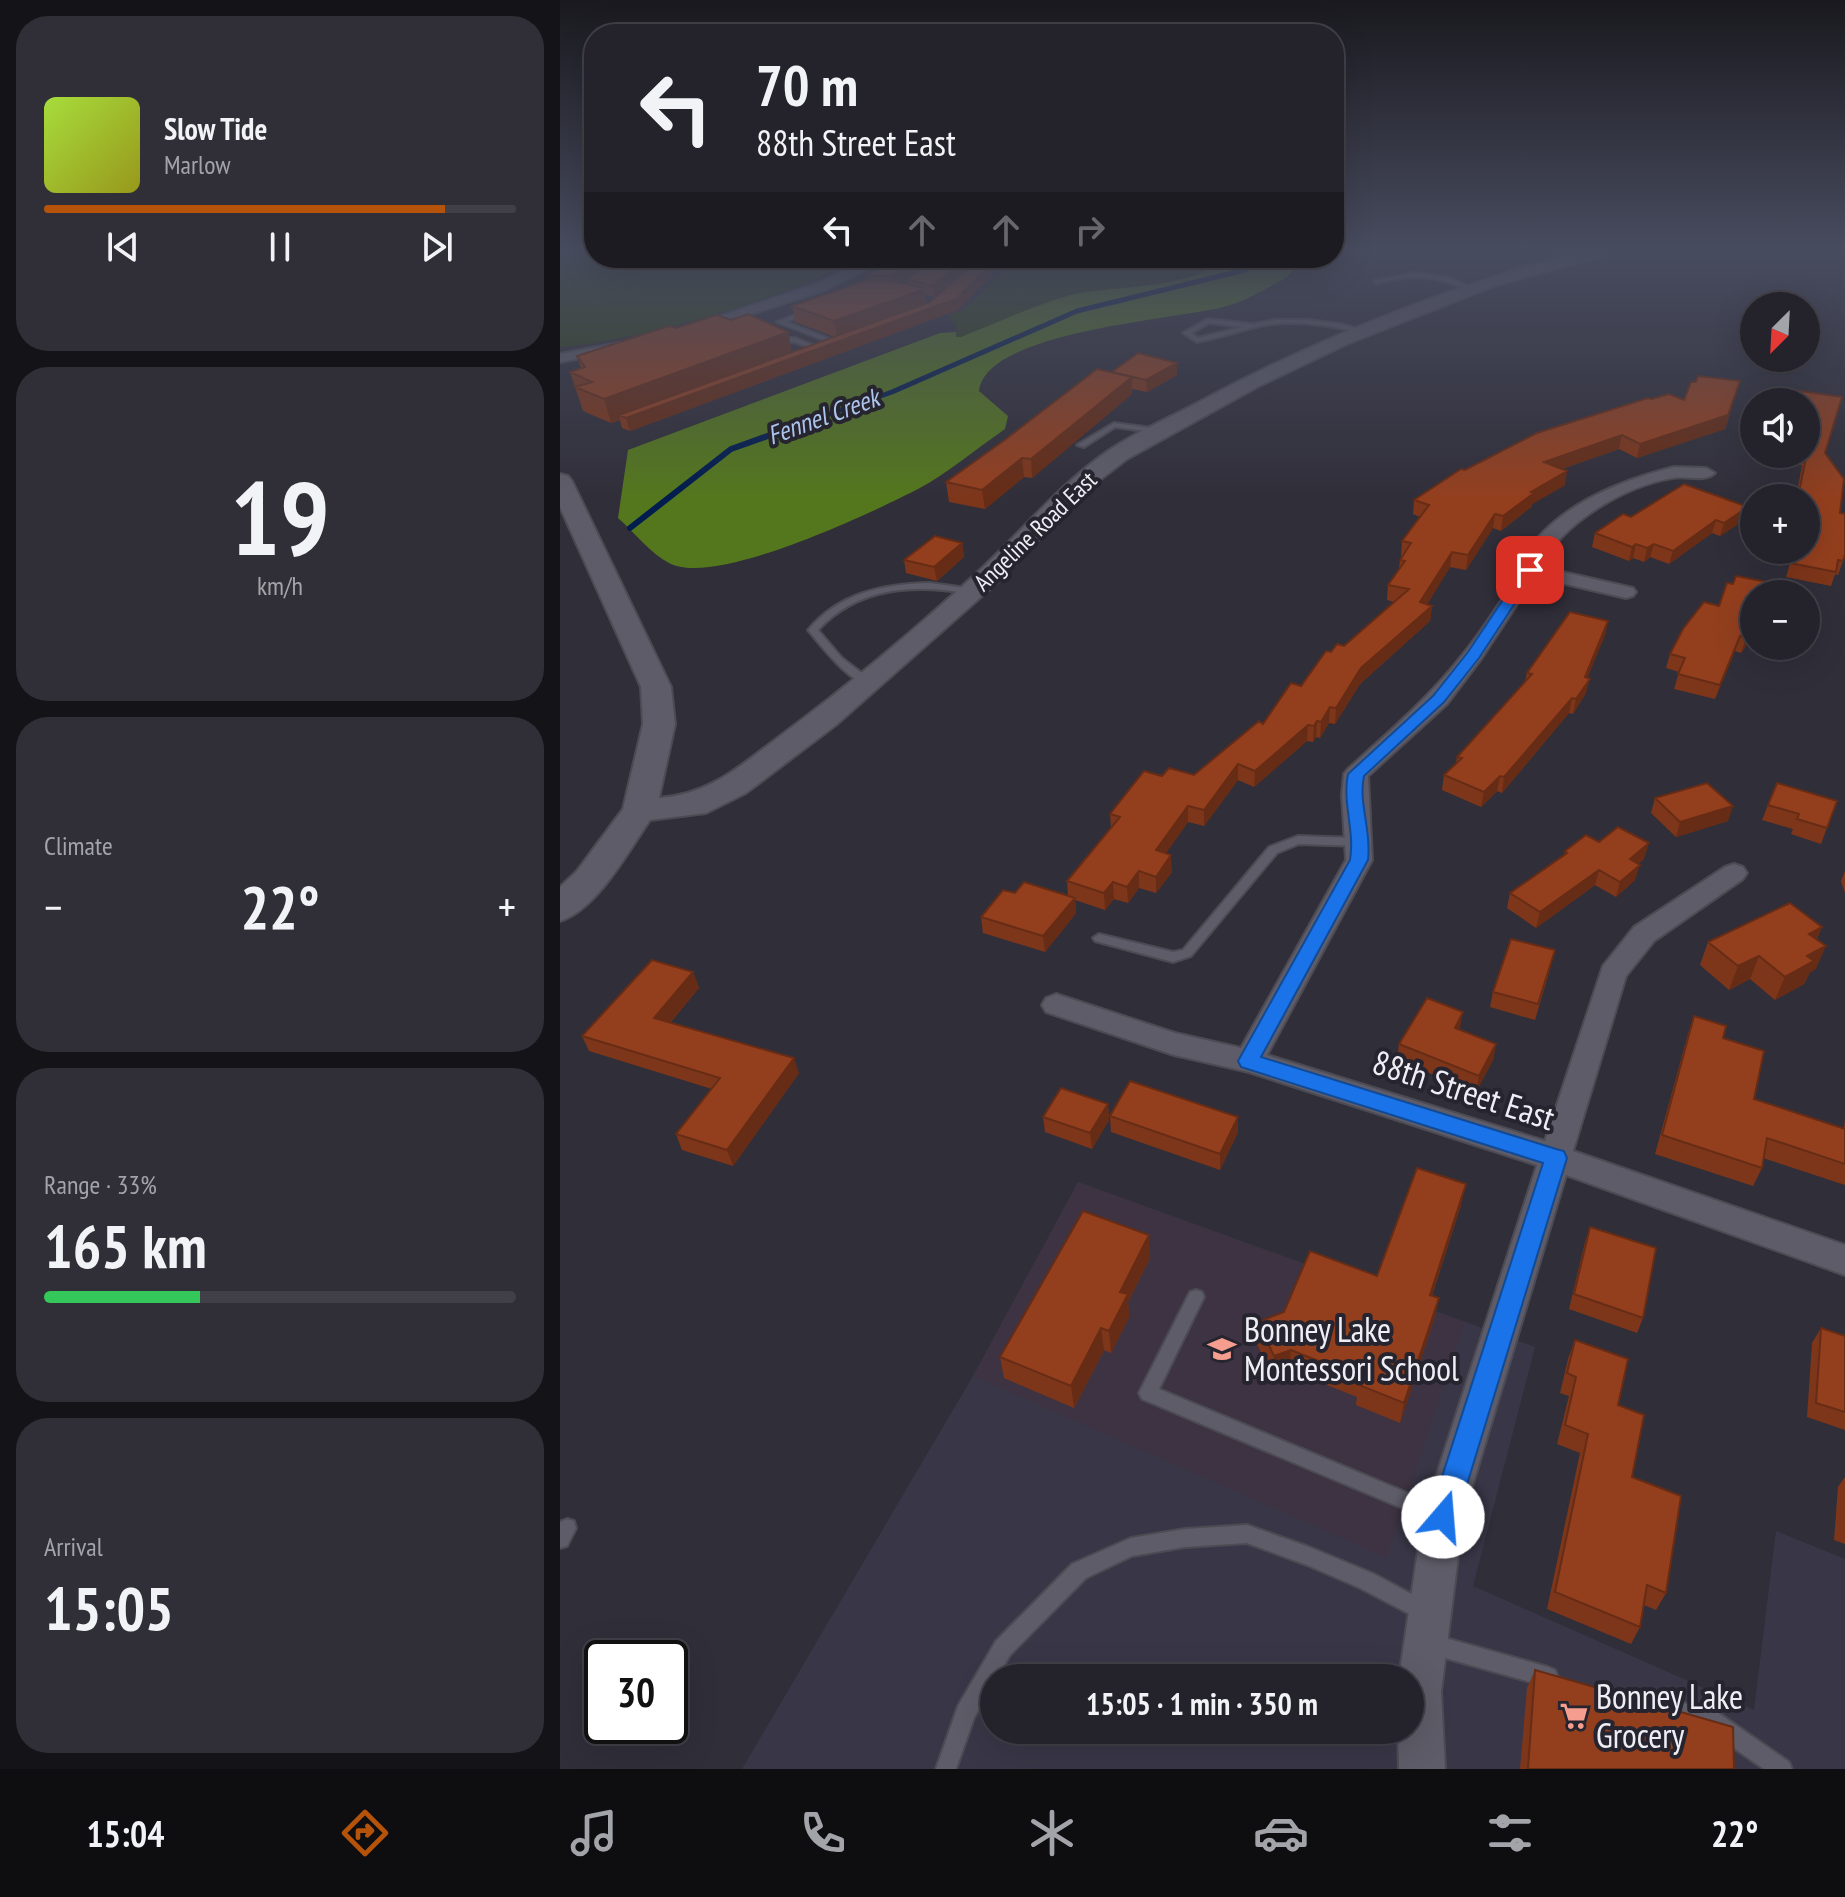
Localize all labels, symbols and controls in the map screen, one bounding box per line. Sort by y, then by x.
text: 70 m [756,49,858,121]
icon: left [624,56,728,160]
text: Slow Tide [164,109,267,148]
text: 88th Street East [756,119,956,166]
text: Marlow [164,148,230,181]
icon: left [816,208,860,252]
icon: ahead [900,208,944,252]
icon: ahead [984,208,1028,252]
icon: right [1068,208,1112,252]
icon: previous [101,225,145,269]
icon: pause [258,225,302,269]
icon: next [415,225,459,269]
north arrow [1740,292,1820,372]
map controls [1740,292,1820,660]
water label: Fennel Creek [763,380,886,451]
button: sound [1740,388,1820,468]
text: 19 [230,449,330,584]
street label: Angeline Road East [967,464,1103,597]
button: + [1740,484,1820,564]
pin [1496,536,1564,604]
icon: arrive [1508,548,1552,592]
text: km/h [257,569,303,602]
button: − [1740,580,1820,660]
text: Climate [44,829,113,862]
text: 22° [240,868,320,946]
text: − [44,878,62,935]
text: + [498,878,516,935]
street label: 88th Street East [1367,1039,1561,1139]
text: Range · 33% [44,1168,157,1201]
text: 165 km [44,1207,207,1285]
place label: Bonney Lake Montessori School [1244,1307,1459,1390]
school or university icon: Bonney Lake Montessori School [1207,1334,1237,1364]
position arrow [1401,1475,1485,1559]
text: Arrival [44,1530,103,1563]
text: 15:05 [44,1569,174,1647]
speed limit sign: 30 [584,1640,688,1744]
place label: Bonney Lake Grocery [1596,1674,1743,1757]
text: 15:05 · 1 min · 350 m [1086,1684,1318,1723]
supermarket icon: Bonney Lake Grocery [1559,1701,1589,1731]
icon: directions [337,1805,393,1861]
icon: music [566,1805,622,1861]
icon: phone [795,1805,851,1861]
icon: climate [1024,1805,1080,1861]
icon: car [1253,1805,1309,1861]
icon: filters [1482,1805,1538,1861]
text: 15:04 [86,1810,164,1857]
text: 22° [1711,1810,1758,1857]

